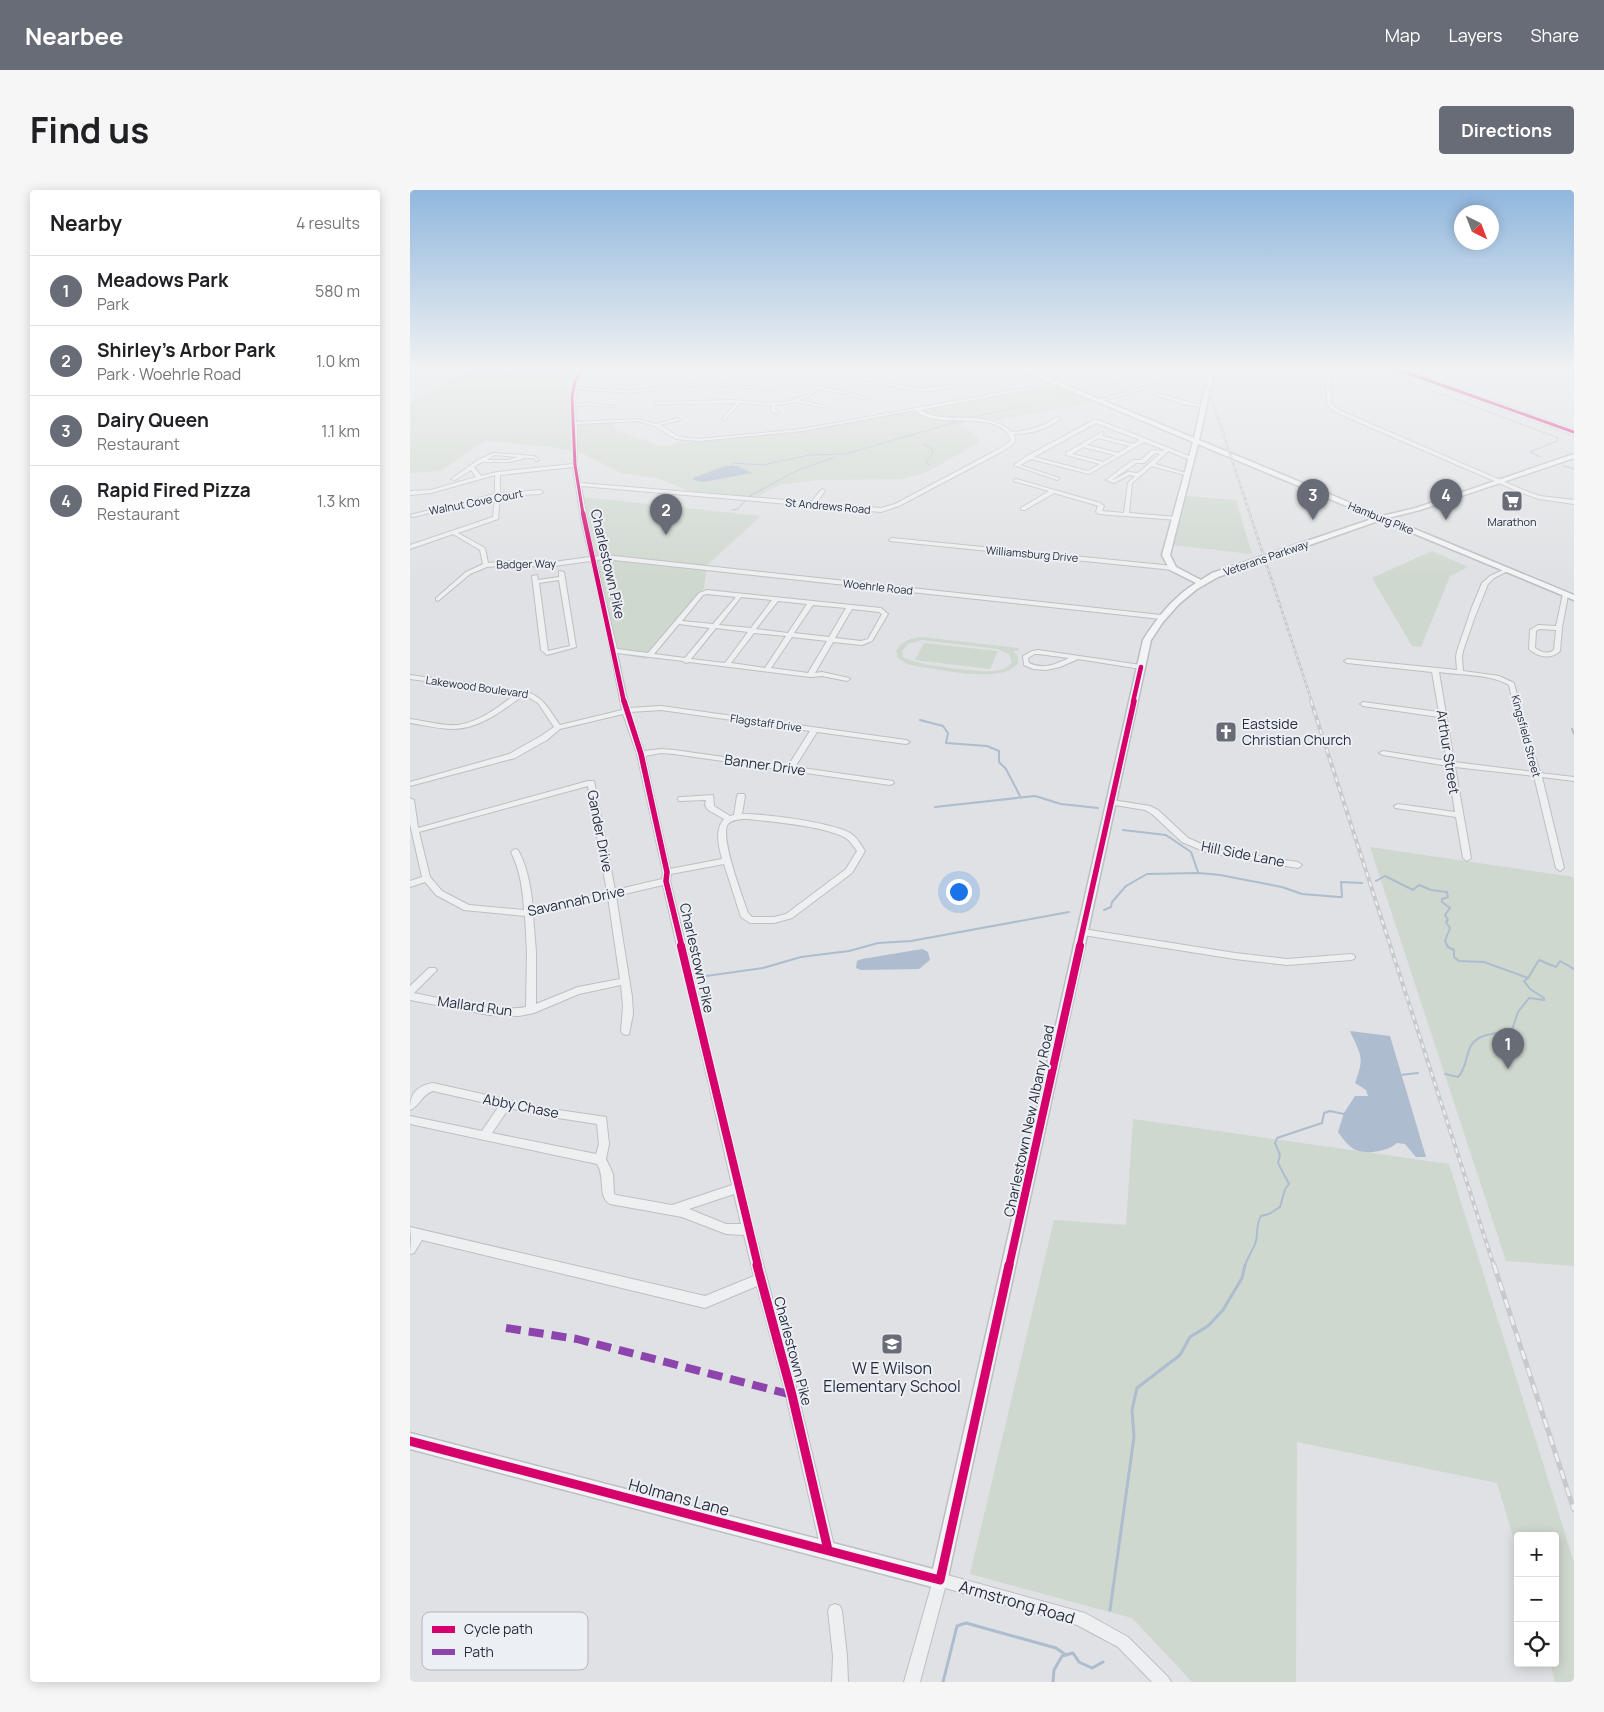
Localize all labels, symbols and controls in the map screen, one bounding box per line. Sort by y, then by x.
text: Nearbee [25,19,124,52]
text: Map [1385,23,1420,47]
text: Layers [1448,23,1502,47]
text: Share [1530,23,1579,47]
text: Find us [30,106,149,154]
button: Directions [1439,106,1574,154]
north arrow [1454,205,1499,250]
text: Nearby [50,209,122,237]
text: 4 results [296,212,360,234]
text: Meadows Park [97,267,228,293]
text: 1 [62,280,70,302]
text: 580 m [315,280,360,302]
text: Park [97,293,129,315]
text: Shirley's Arbor Park [97,337,275,363]
text: 2 [61,350,71,372]
text: 1.0 km [316,350,360,372]
text: Park · Woehrle Road [97,363,241,385]
text: Dairy Queen [97,407,209,433]
text: 3 [61,420,71,442]
text: 1.1 km [321,420,360,442]
text: Restaurant [97,433,180,455]
text: Rapid Fired Pizza [97,477,251,503]
pin: 3 [1297,479,1329,520]
pin: 4 [1430,479,1462,520]
street label: Walnut Cove Court [428,485,524,518]
supermarket icon: Marathon [1500,489,1524,513]
text: 4 [61,490,71,512]
text: 1.3 km [317,490,360,512]
pin: 2 [650,494,682,535]
street label: St Andrews Road [785,494,871,517]
street label: Hamburg Pike [1346,498,1417,538]
text: Restaurant [97,503,180,525]
street label: Charlestown Pike [587,507,630,621]
place label: Marathon [1487,514,1537,529]
street label: Veterans Parkway [1221,536,1311,579]
street label: Williamsburg Drive [985,542,1079,565]
street label: Badger Way [496,555,556,572]
street label: Woehrle Road [842,575,914,598]
street label: Lakewood Boulevard [425,672,529,701]
street label: Kingsfield Street [1508,693,1545,779]
street label: Arthur Street [1432,708,1465,796]
street label: Flagstaff Drive [729,710,803,735]
place label: Eastside Christian Church [1242,714,1351,749]
church icon: Eastside Christian Church [1214,720,1238,744]
street label: Banner Drive [723,749,807,780]
street label: Gander Drive [583,788,618,873]
street label: Hill Side Lane [1200,836,1287,871]
your location [946,879,972,905]
street label: Savannah Drive [526,881,626,920]
street label: Charlestown Pike [676,901,719,1015]
street label: Mallard Run [436,991,514,1020]
street label: Charlestown New Albany Road [999,1023,1058,1219]
pin: 1 [1492,1028,1524,1069]
street label: Abby Chase [482,1089,561,1122]
street label: Charlestown Pike [770,1294,817,1407]
school or university icon: W E Wilson Elementary School [880,1332,904,1356]
place label: W E Wilson Elementary School [823,1357,961,1397]
street label: Holmans Lane [626,1473,732,1521]
map controls [1514,1532,1559,1667]
button: + [1514,1532,1559,1577]
street label: Armstrong Road [957,1575,1077,1629]
button: − [1514,1577,1559,1622]
legend [422,1612,588,1670]
text: Cycle path [464,1619,533,1638]
button: locate [1514,1622,1559,1667]
text: Path [464,1642,494,1661]

